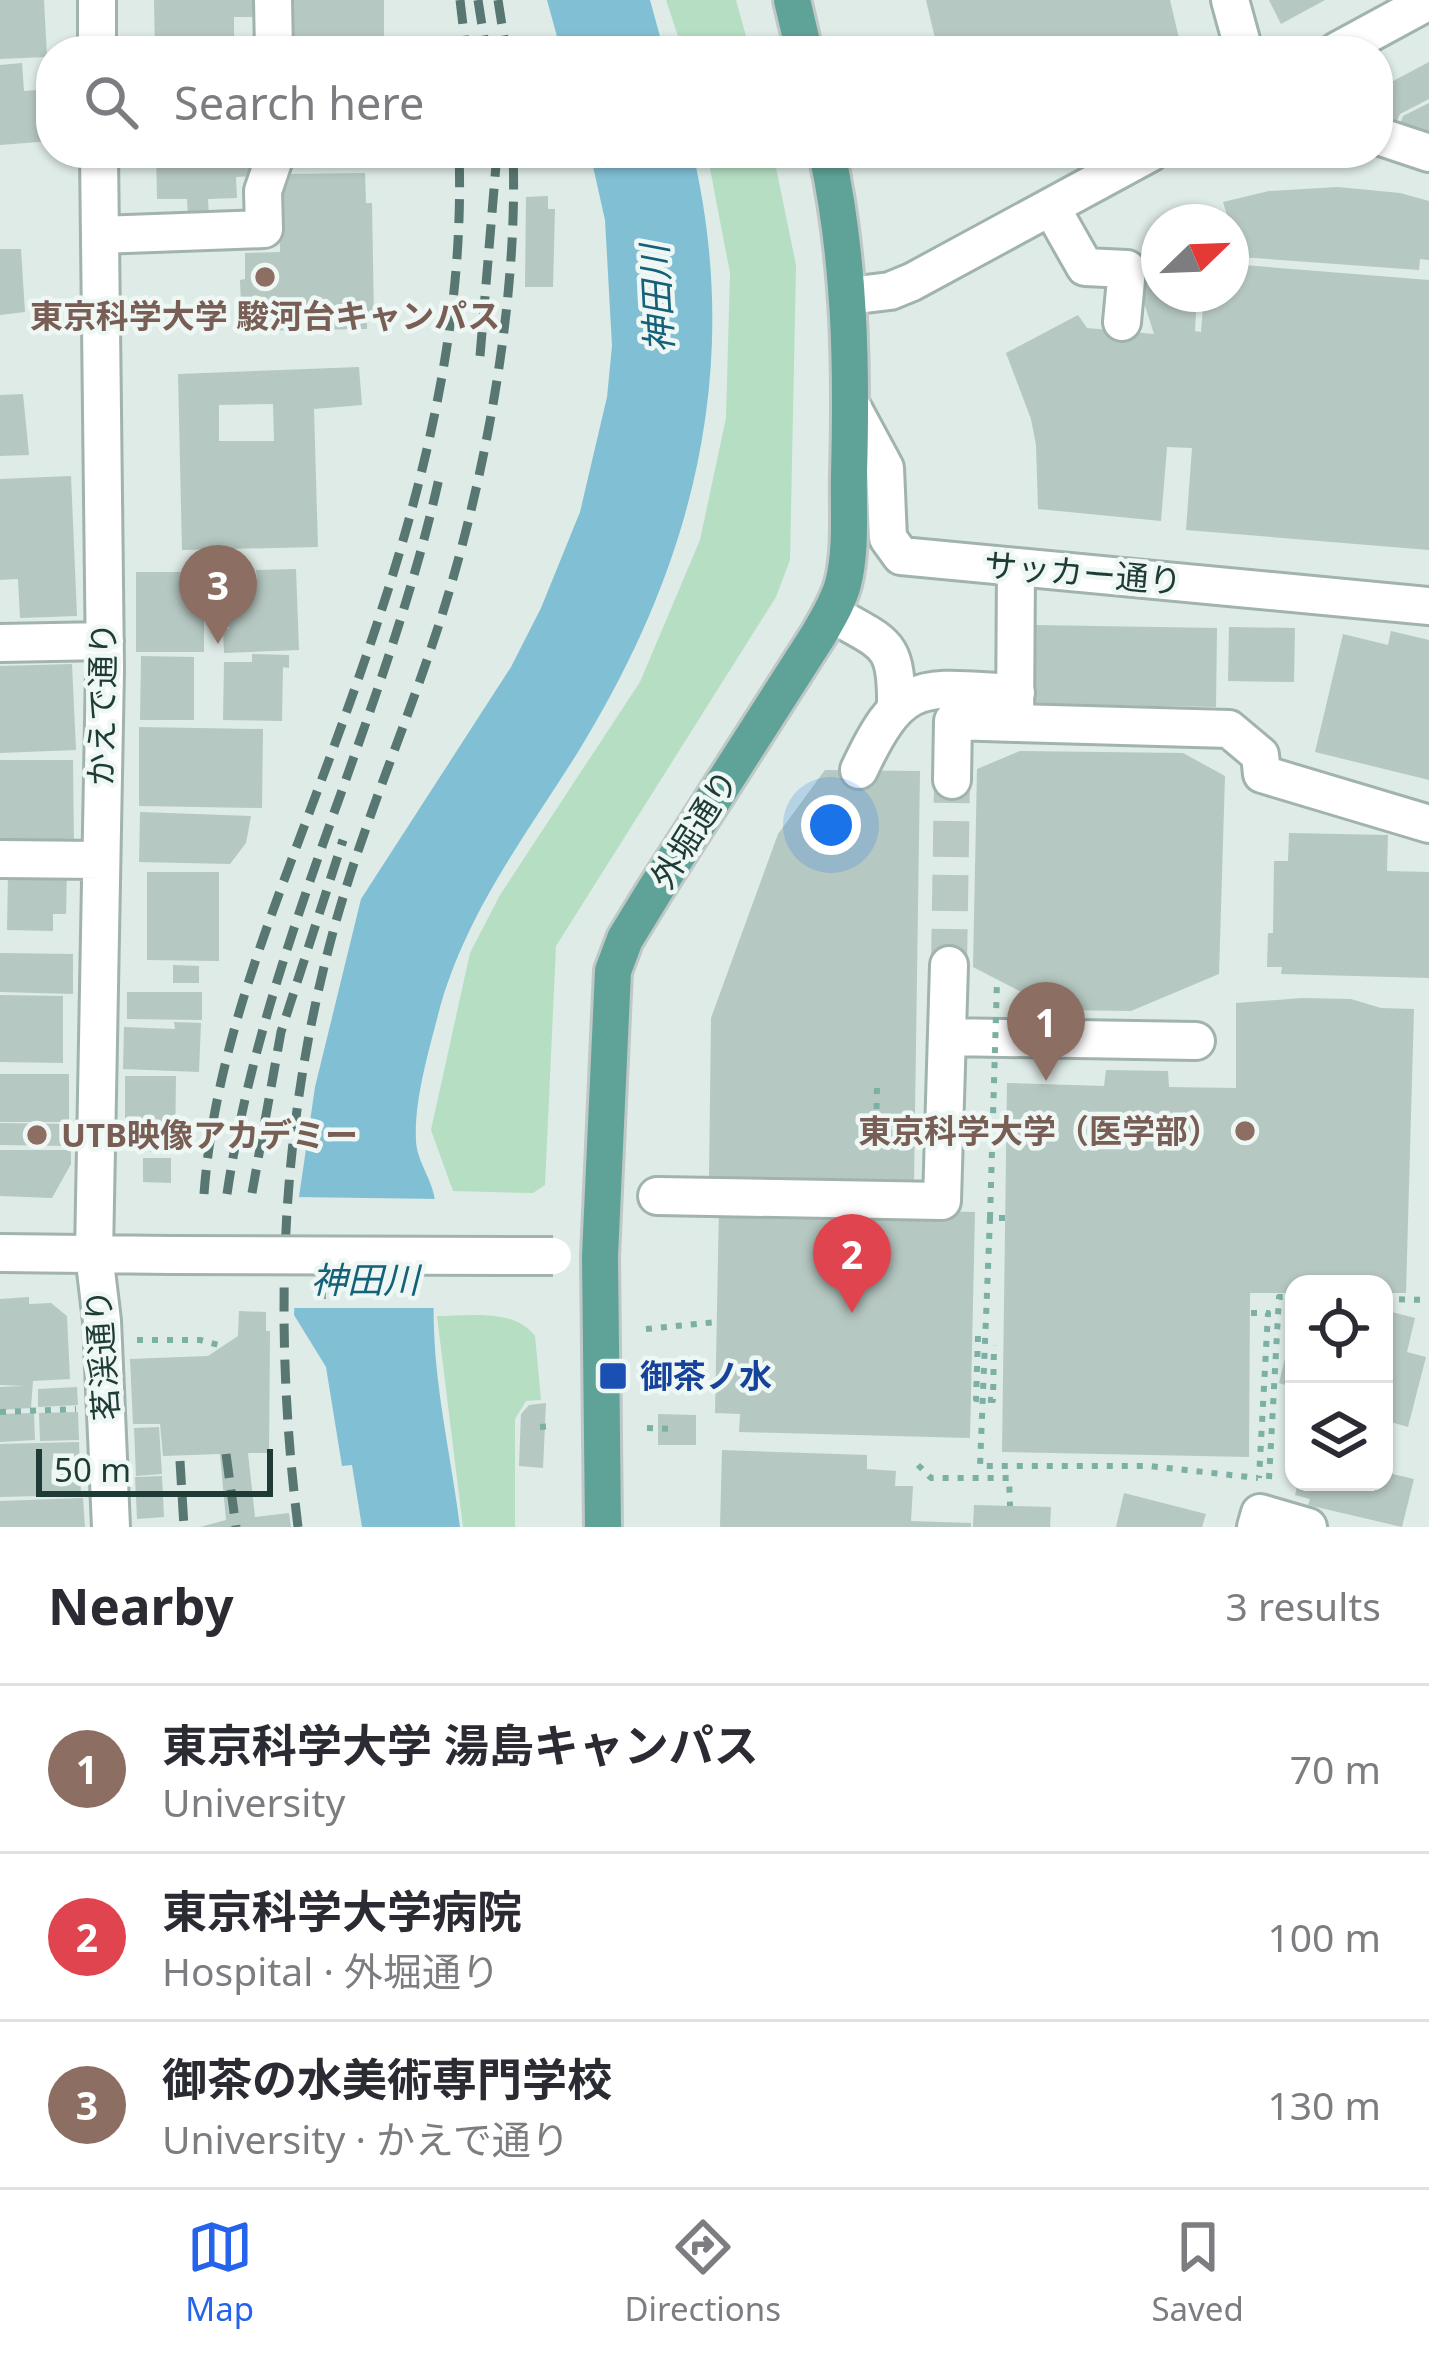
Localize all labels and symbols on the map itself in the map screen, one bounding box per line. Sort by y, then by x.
north arrow [1141,204,1249,312]
water label: 神田川 [629,240,684,354]
marker: 東京科学大学 駿河台キャンパス [252,264,278,290]
place label: 東京科学大学 駿河台キャンパス [30,293,500,338]
street label: サッカー通り [982,541,1184,604]
pin: 3 [179,545,257,644]
street label: かえで通り [78,622,125,786]
street label: 外堀通り [640,761,748,897]
your location [801,795,861,855]
pin: 1 [1007,982,1085,1081]
place label: 東京科学大学（医学部） [858,1108,1221,1153]
place label: UTB映像アカデミー [61,1112,358,1157]
marker: 東京科学大学（医学部） [1232,1118,1258,1144]
marker: UTB映像アカデミー [24,1122,50,1148]
pin: 2 [813,1214,891,1313]
water label: 神田川 [311,1255,423,1304]
street label: 茗渓通り [74,1288,129,1422]
place label: 御茶ノ水 [640,1353,772,1398]
marker: 御茶ノ水 [597,1360,629,1392]
scale bar [36,1443,273,1496]

